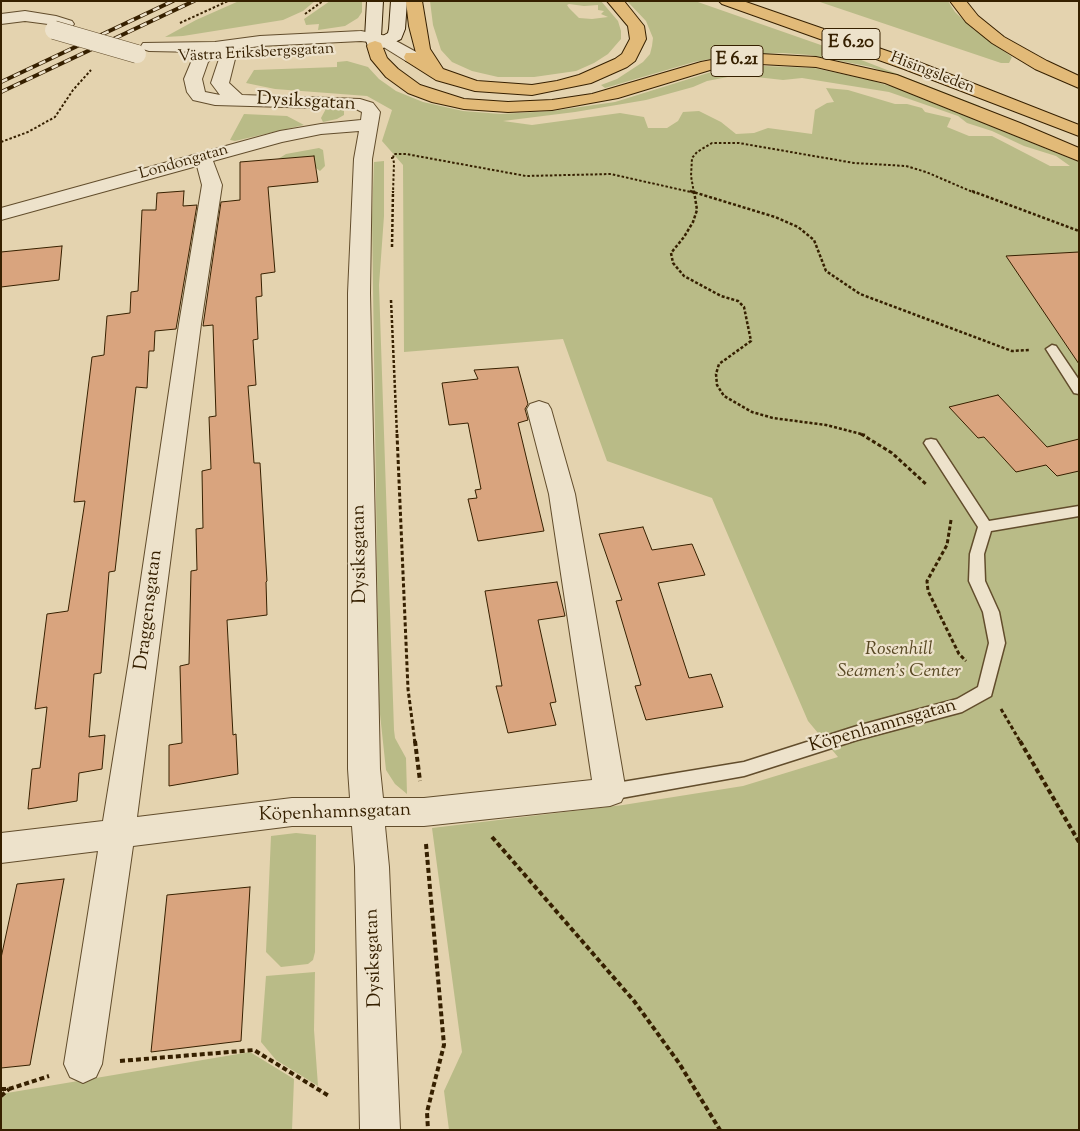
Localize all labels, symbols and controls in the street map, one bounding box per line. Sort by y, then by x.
road number: E 6.20 [822,29,880,60]
street label: Västra Eriksbergsgatan [177,40,335,68]
road number: E 6.21 [711,46,763,76]
street label: Hisingsleden [887,49,977,99]
street label: Dysiksgatan [256,89,356,117]
street label: Londongatan [137,141,231,185]
street label: Dysiksgatan [349,504,373,604]
street label: Draggensgatan [131,549,169,671]
park label: Rosenhill Seamen's Center [837,640,961,684]
street label: Köpenhamnsgatan [807,695,959,759]
street label: Köpenhamnsgatan [258,800,412,828]
street label: Dysiksgatan [362,908,388,1008]

